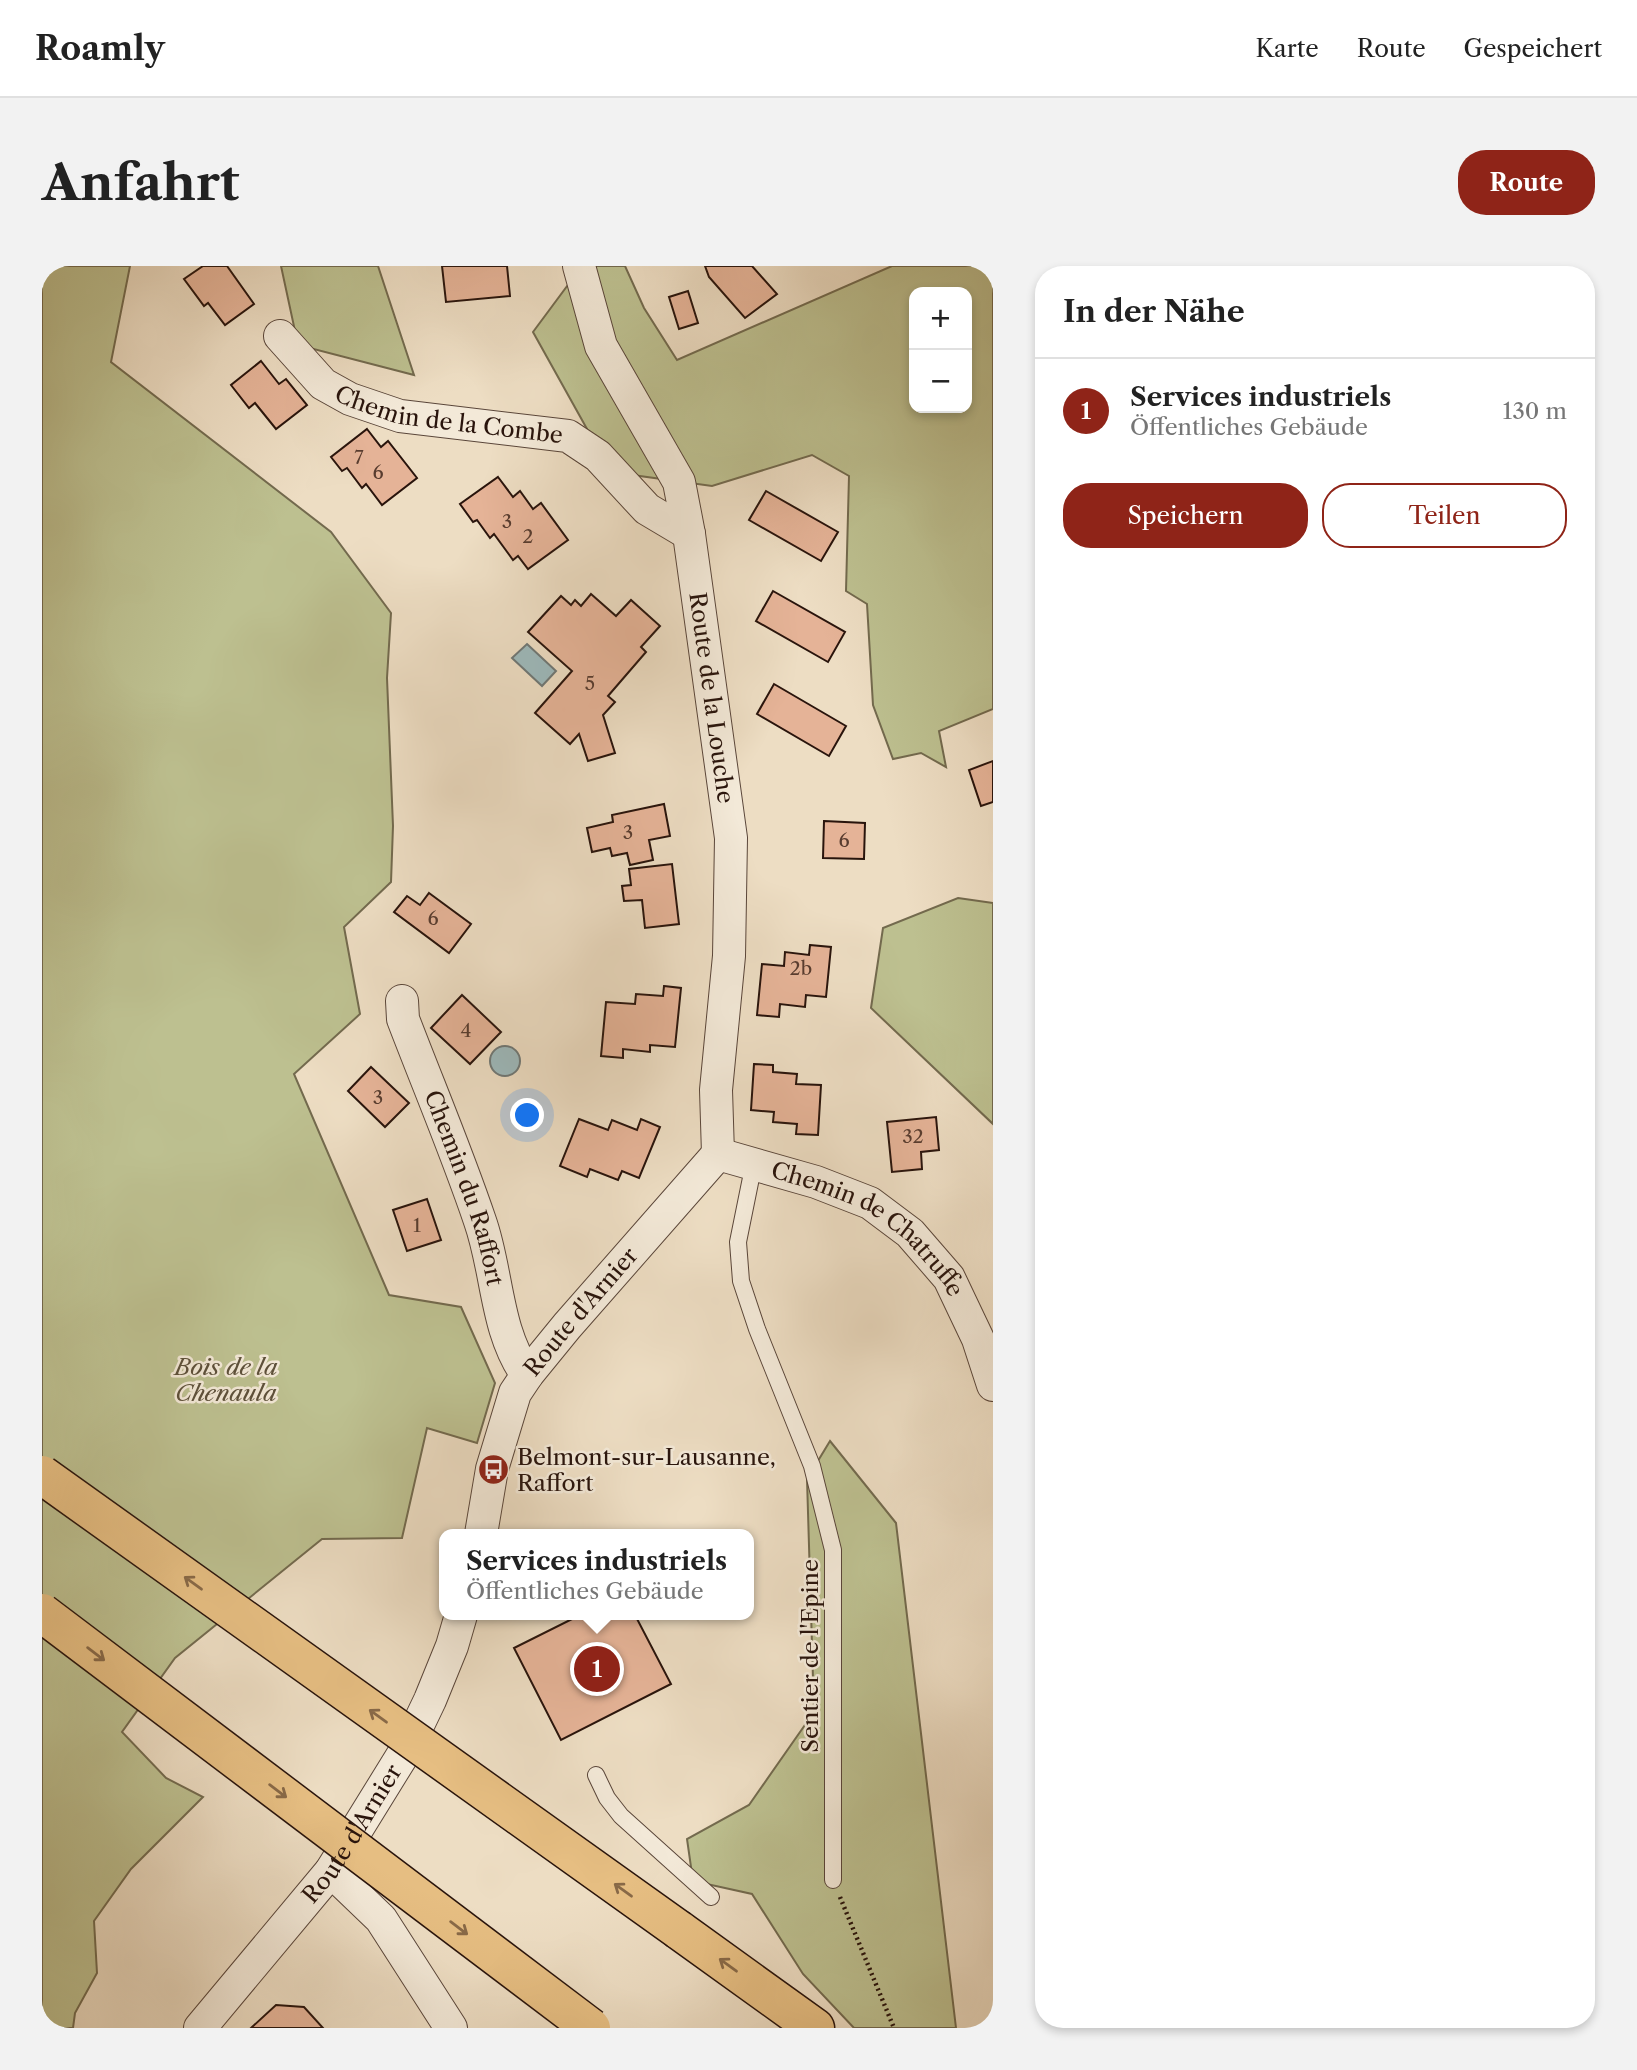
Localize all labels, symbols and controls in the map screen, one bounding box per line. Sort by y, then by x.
text: Roamly [35,28,165,69]
text: Karte [1255,34,1319,63]
text: Route [1357,34,1426,63]
text: Gespeichert [1464,34,1602,63]
button: Route [1458,150,1595,215]
text: Anfahrt [42,152,240,213]
map controls [909,287,972,413]
button: + [909,287,972,350]
text: In der Nähe [1063,293,1245,330]
button: − [909,350,972,413]
street label: Chemin de la Combe [330,379,564,449]
text: Services industriels [1130,381,1391,413]
text: 1 [1081,397,1091,425]
text: 130 m [1503,397,1567,425]
text: Öffentliches Gebäude [1130,413,1368,441]
house number: 7 [354,446,364,469]
house number: 6 [372,461,384,484]
button: Speichern [1063,483,1308,548]
button: Teilen [1322,483,1567,548]
house number: 3 [502,510,512,533]
house number: 2 [523,525,534,548]
street label: Route de la Louche [683,590,740,805]
house number: 5 [585,672,595,695]
house number: 3 [623,821,633,844]
house number: 6 [838,829,850,852]
house number: 6 [427,907,439,930]
house number: 2b [790,957,812,980]
house number: 4 [461,1019,472,1042]
house number: 3 [373,1086,383,1109]
street label: Chemin du Raffort [418,1086,509,1288]
your location [510,1098,544,1132]
house number: 32 [902,1125,924,1148]
street label: Chemin de Chatruffe [768,1156,970,1301]
house number: 1 [413,1214,421,1237]
street label: Route d'Arnier [518,1241,644,1382]
park label: Bois de la Chenaula [172,1353,278,1407]
place label: Belmont-sur-Lausanne, Raffort [517,1443,776,1497]
bus stop icon: Belmont-sur-Lausanne, Raffort [477,1453,511,1487]
popup [439,1529,754,1620]
text: Services industriels [466,1545,727,1577]
street label: Sentier de l'Epine [796,1559,824,1753]
one-way arrow [184,1576,203,1590]
text: Öffentliches Gebäude [466,1577,704,1605]
pin: 1 [574,1643,620,1695]
one-way arrow [87,1646,105,1661]
one-way arrow [369,1708,388,1723]
street label: Route d'Arnier [296,1759,408,1909]
one-way arrow [268,1784,287,1798]
one-way arrow [614,1883,633,1898]
one-way arrow [449,1921,468,1936]
one-way arrow [718,1958,737,1973]

